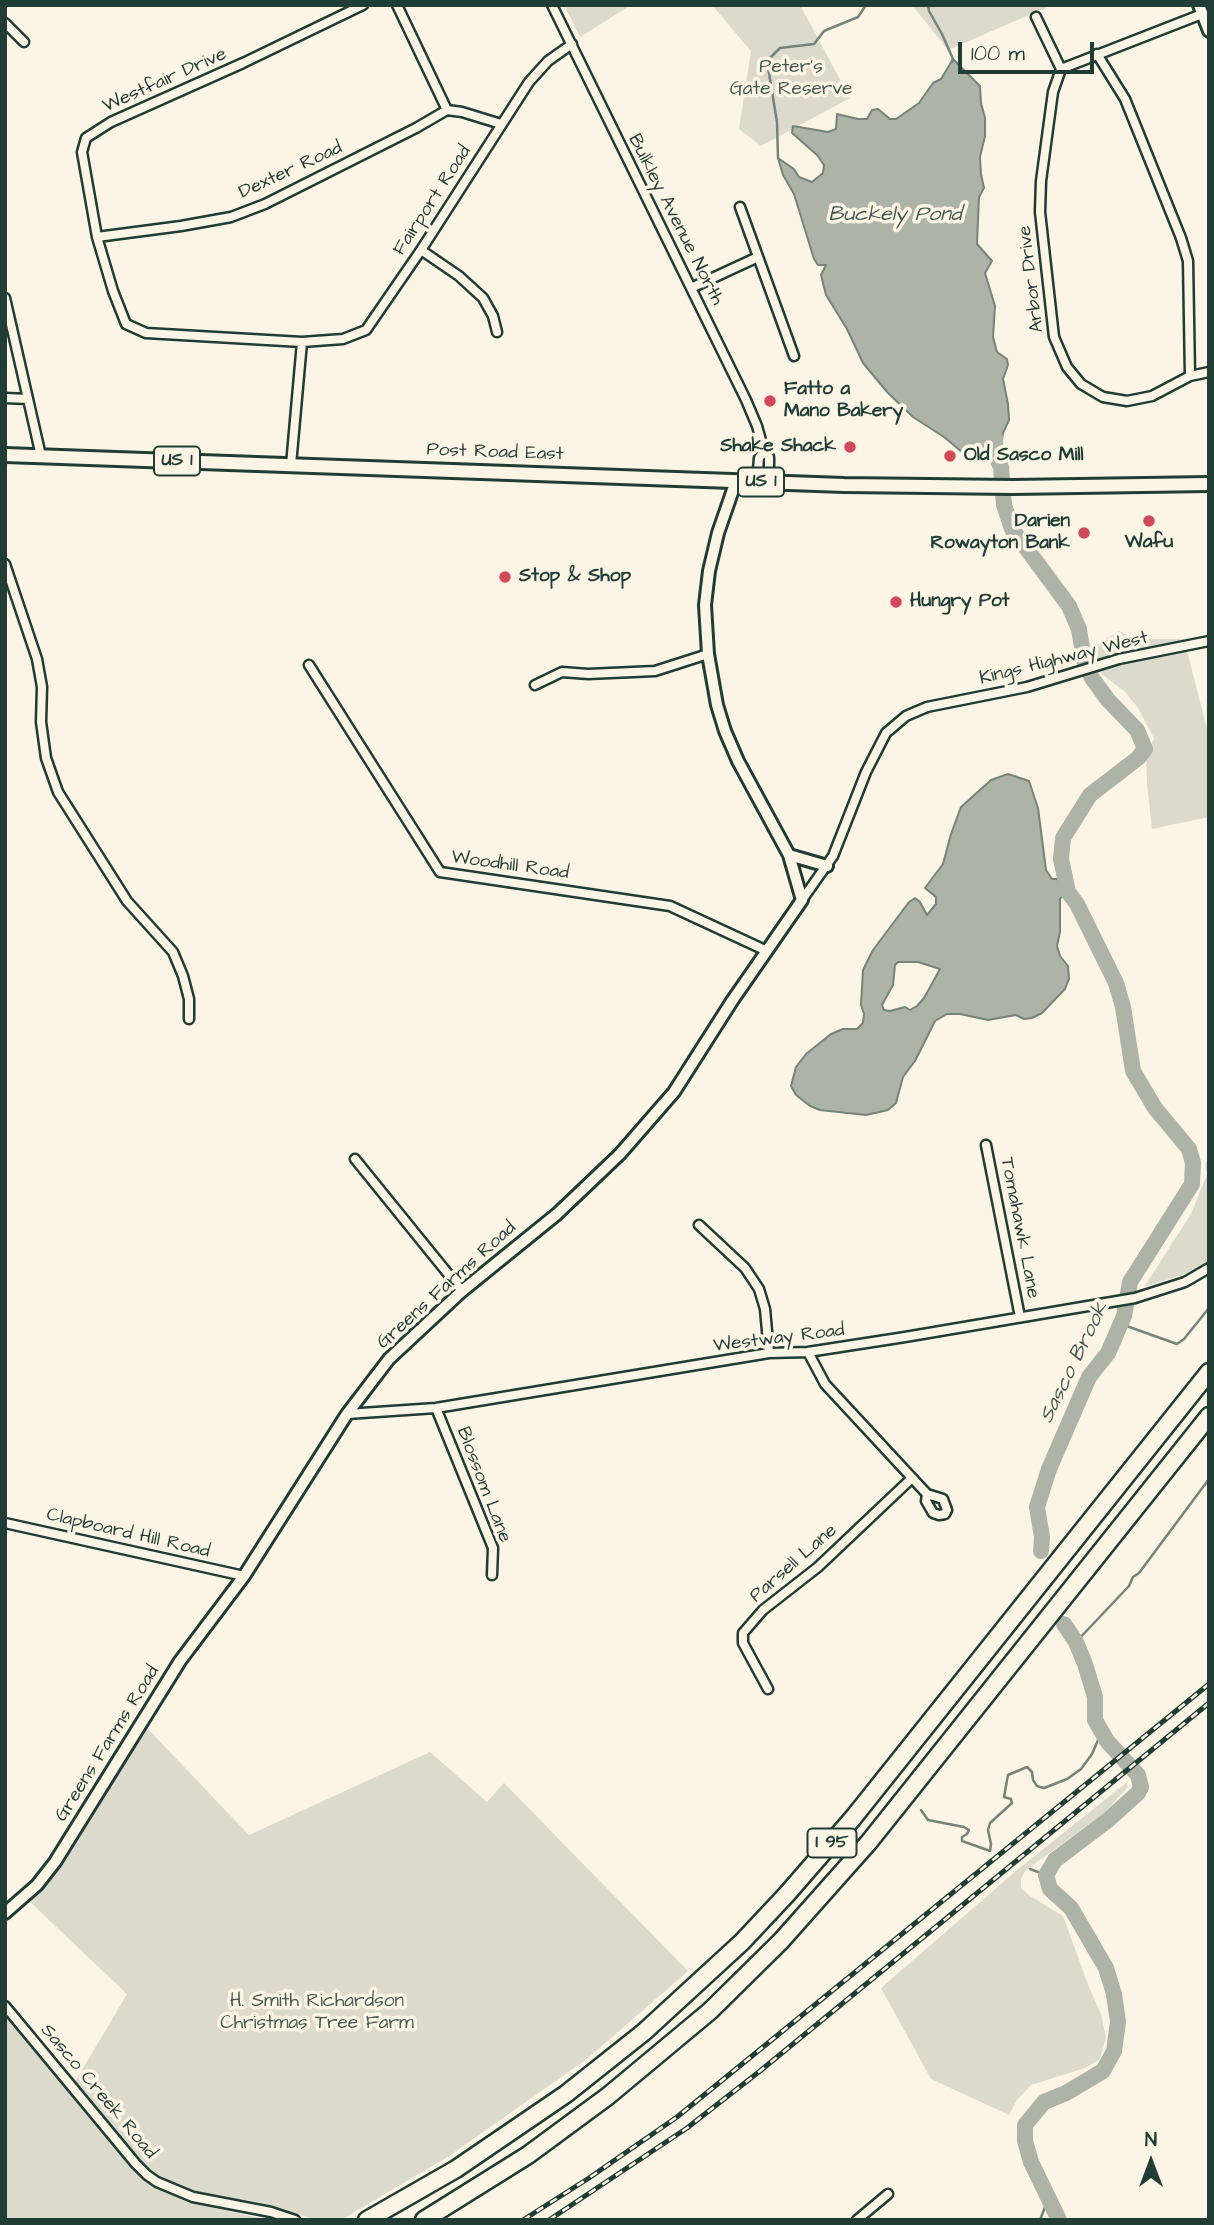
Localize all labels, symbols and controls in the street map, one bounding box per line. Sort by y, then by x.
scale bar [962,28,1098,72]
text: 100 m [971,39,1025,68]
street label: Westfair Drive [100,44,230,118]
park label: Peter's Gate Reserve [730,57,852,101]
street label: Bulkley Avenue North [622,131,728,309]
street label: Dexter Road [236,137,346,205]
street label: Fairport Road [389,142,477,260]
water label: Buckely Pond [829,203,961,229]
street label: Arbor Drive [1014,224,1050,334]
place label: Fatto a Mano Bakery [784,379,903,423]
marker: Fatto a Mano Bakery [762,393,778,409]
place label: Shake Shack [720,436,836,458]
street label: Post Road East [426,439,564,467]
marker: Shake Shack [842,439,858,455]
place label: Old Sasco Mill [964,445,1083,467]
road number: US 1 [154,447,200,476]
marker: Old Sasco Mill [942,448,958,464]
road number: US 1 [738,468,784,496]
place label: Darien Rowayton Bank [930,511,1070,555]
marker: Wafu [1141,513,1157,529]
marker: Darien Rowayton Bank [1076,525,1092,541]
place label: Wafu [1125,532,1173,554]
place label: Stop & Shop [519,566,631,588]
marker: Stop & Shop [497,569,513,585]
place label: Hungry Pot [910,591,1009,613]
marker: Hungry Pot [888,594,904,610]
street label: Kings Highway West [977,627,1151,691]
street label: Woodhill Road [450,846,570,886]
street label: Tomahawk Lane [994,1155,1044,1301]
street label: Greens Farms Road [373,1217,521,1355]
water label: Sasco Brook [1035,1298,1115,1428]
street label: Westway Road [712,1320,846,1358]
street label: Blossom Lane [451,1424,515,1546]
street label: Clapboard Hill Road [44,1504,212,1564]
street label: Parsell Lane [746,1520,842,1608]
street label: Greens Farms Road [51,1662,165,1826]
road number: I 95 [808,1828,856,1857]
park label: H. Smith Richardson Christmas Tree Farm [220,1991,414,2035]
street label: Sasco Creek Road [35,2020,161,2164]
north arrow [1116,2127,1186,2197]
text: N [1145,2127,1157,2154]

